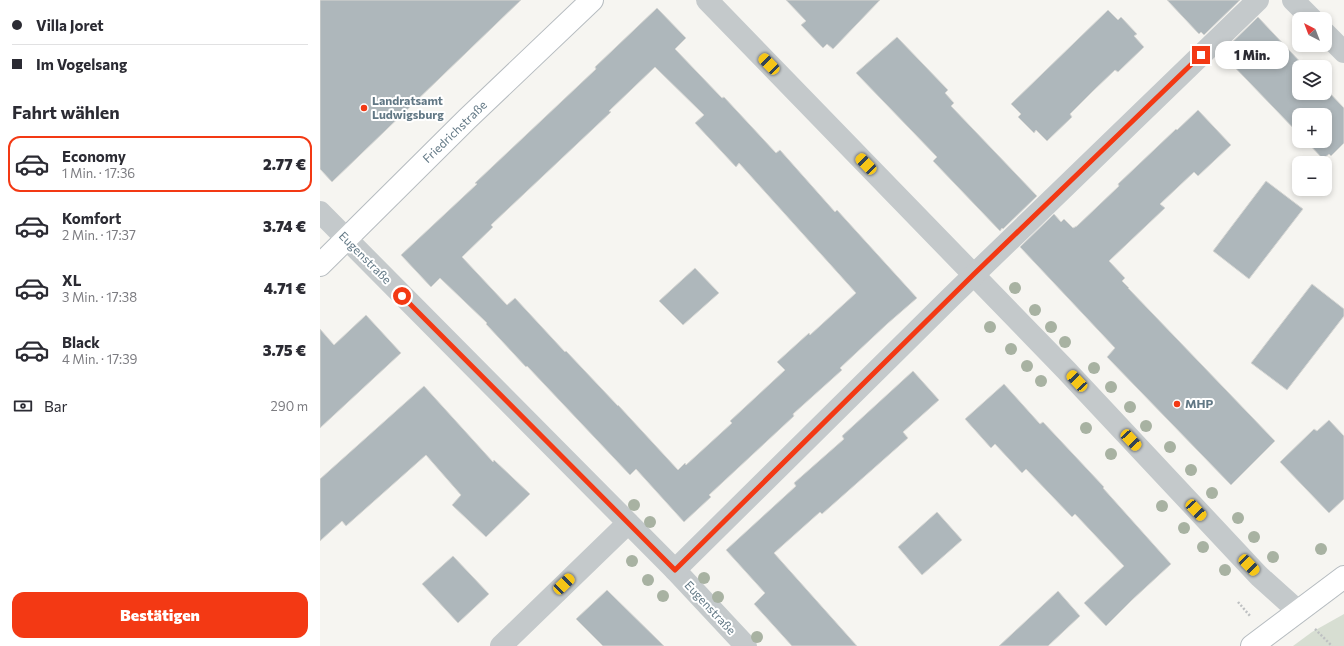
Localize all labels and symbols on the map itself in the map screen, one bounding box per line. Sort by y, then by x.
north arrow [1292,12,1332,52]
callout: 1 Min. [1215,41,1289,69]
route end [1192,46,1210,64]
car [756,51,782,77]
place label: Landratsamt Ludwigsburg [372,93,444,121]
street label: Friedrichstraße [419,97,489,165]
marker: Landratsamt Ludwigsburg [359,103,369,113]
car [853,151,879,177]
street label: Eugenstraße [337,228,395,286]
route start [393,287,411,305]
car [1064,368,1090,394]
place label: MHP [1185,396,1214,410]
marker: MHP [1172,399,1182,409]
car [1118,427,1144,453]
car [1183,497,1209,523]
car [1236,552,1262,578]
car [551,571,577,597]
street label: Eugenstraße [682,578,739,637]

